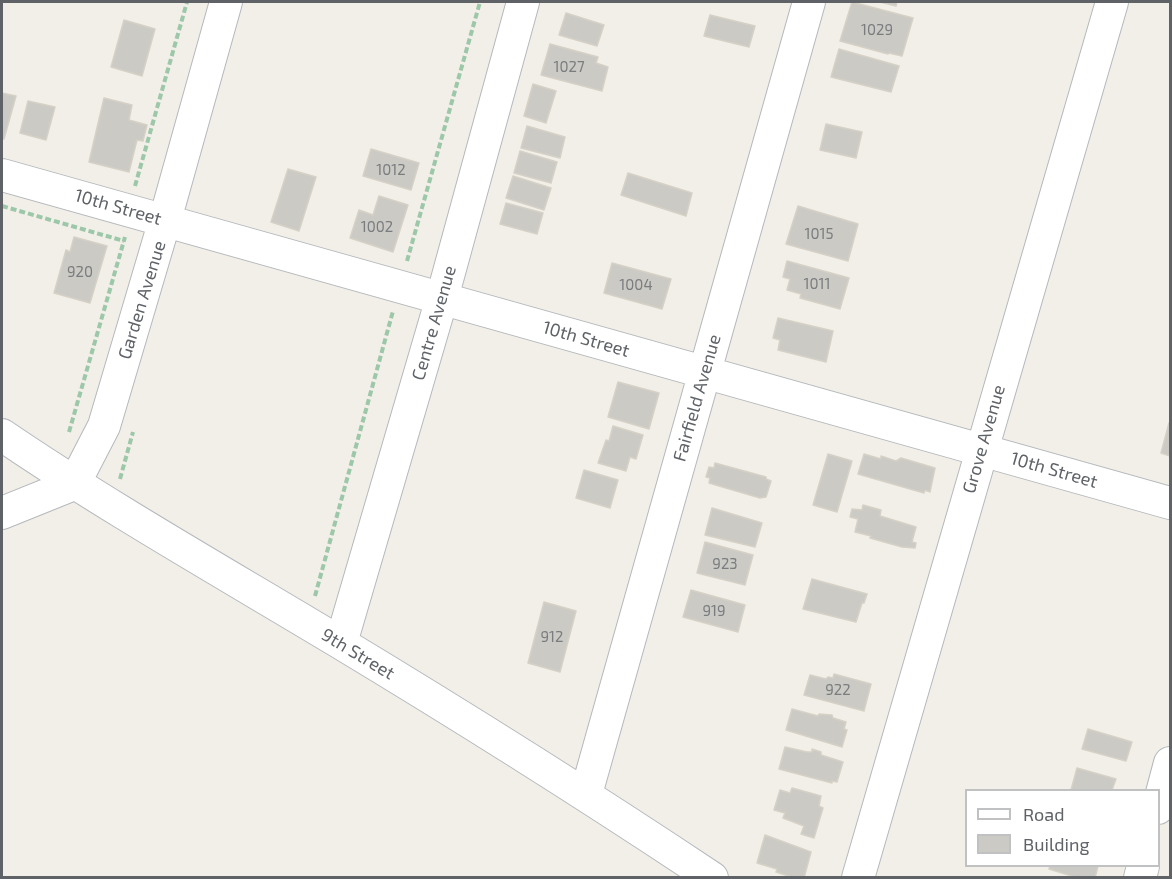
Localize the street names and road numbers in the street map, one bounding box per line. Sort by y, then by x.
street label: 10th Street [72,184,164,230]
street label: Garden Avenue [114,238,170,362]
street label: Centre Avenue [407,263,461,383]
street label: 10th Street [540,316,632,362]
street label: Fairfield Avenue [669,332,725,464]
street label: Grove Avenue [958,382,1010,496]
street label: 10th Street [1008,447,1100,493]
street label: 9th Street [317,624,399,684]

